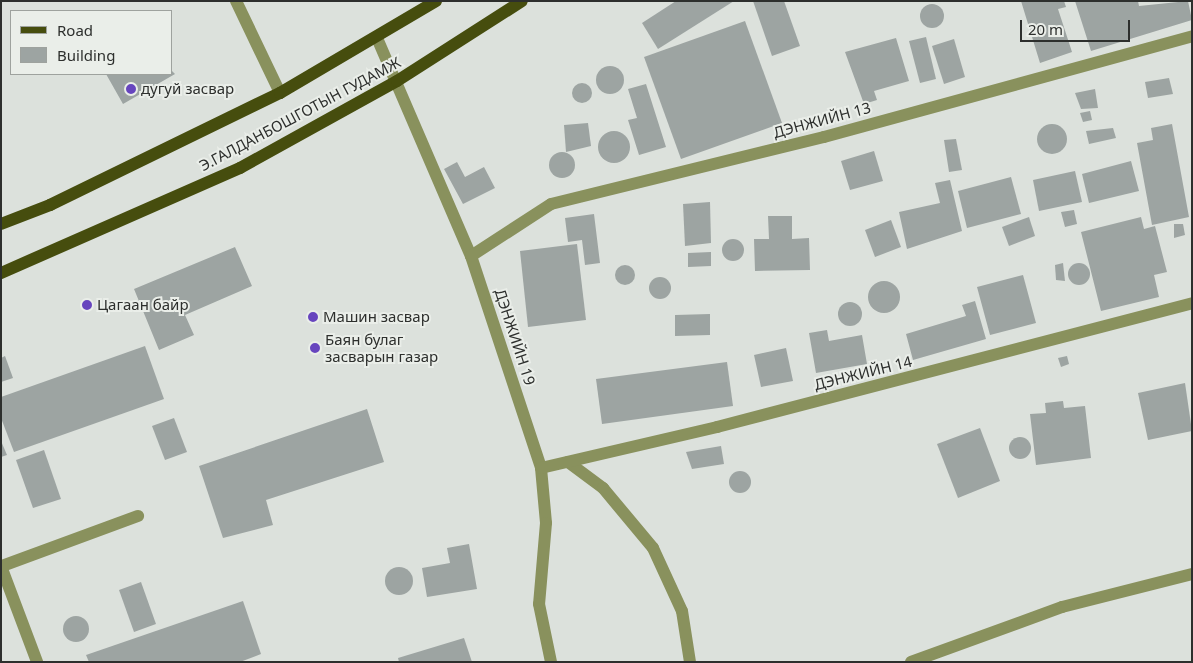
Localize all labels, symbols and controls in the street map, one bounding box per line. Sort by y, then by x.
legend [10,10,172,75]
scale bar [1023,10,1133,42]
text: 20 m [1028,19,1063,39]
text: Road [57,20,93,40]
text: Building [57,45,115,65]
street label: Э.ГАЛДАНБОШГОТЫН ГУДАМЖ [196,53,404,175]
place label: дугуй засвар [141,80,234,98]
marker: дугуй засвар [125,83,137,95]
street label: ДЭНЖИЙН 13 [771,98,873,142]
street label: ДЭНЖИЙН 19 [491,287,539,387]
place label: Цагаан байр [97,296,189,314]
marker: Цагаан байр [81,299,93,311]
place label: Машин засвар [323,308,430,326]
marker: Машин засвар [307,311,319,323]
place label: Баян булаг засварын газар [325,330,438,365]
marker: Баян булаг засварын газар [309,342,321,354]
street label: ДЭНЖИЙН 14 [812,352,914,394]

